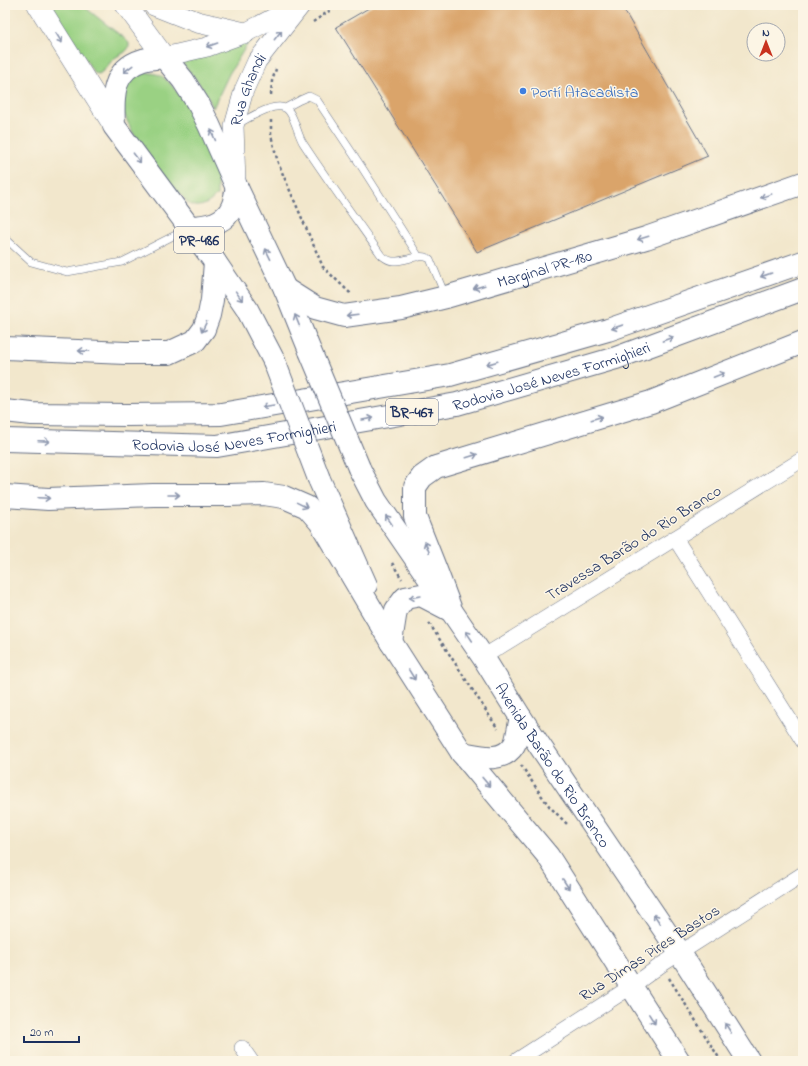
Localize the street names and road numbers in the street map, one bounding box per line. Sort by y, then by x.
street label: Rua Ghandi [225,48,273,129]
road number: PR-486 [174,227,224,253]
street label: Marginal PR-180 [495,245,595,295]
street label: Rodovia José Neves Formighieri [450,336,654,419]
road number: BR-467 [386,399,438,425]
street label: Rodovia José Neves Formighieri [132,415,338,460]
street label: Travessa Barão do Rio Branco [541,480,727,608]
street label: Avenida Barão do Rio Branco [488,679,616,853]
street label: Rua Dimas Pires Bastos [575,899,725,1008]

